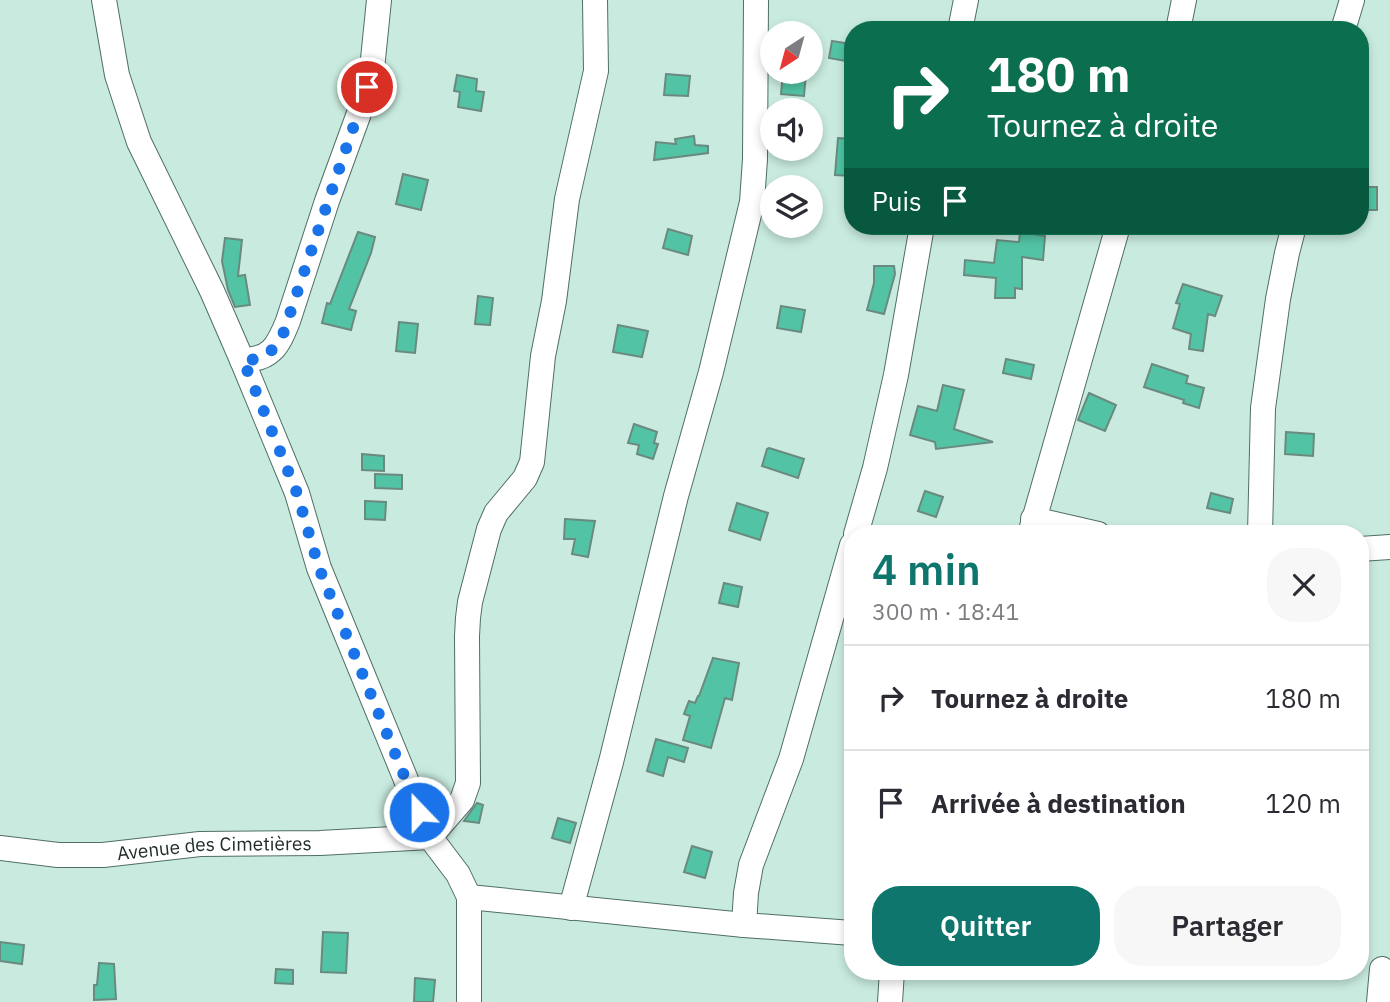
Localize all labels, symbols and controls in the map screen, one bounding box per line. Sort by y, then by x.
north arrow [760,21,822,84]
map controls [760,21,823,238]
text: 180 m [987,42,1131,105]
icon: right [872,49,963,140]
pin [337,57,397,117]
icon: arrive [348,68,386,106]
button: sound [760,98,823,161]
text: Tournez à droite [987,104,1218,146]
button: layers [760,175,823,238]
icon: arrive [936,182,974,220]
text: Puis [872,184,922,218]
text: 4 min [872,542,981,597]
button: close [1267,548,1341,622]
text: 300 m · 18:41 [872,596,1019,626]
icon: right [872,679,910,717]
text: Tournez à droite [931,681,1128,715]
text: 180 m [1265,681,1341,715]
position arrow [382,775,456,849]
icon: arrive [872,784,910,822]
text: Arrivée à destination [931,786,1186,820]
text: 120 m [1265,786,1341,820]
street label: Avenue des Cimetières [116,831,312,865]
button: Quitter [872,886,1100,966]
button: Partager [1114,886,1341,966]

